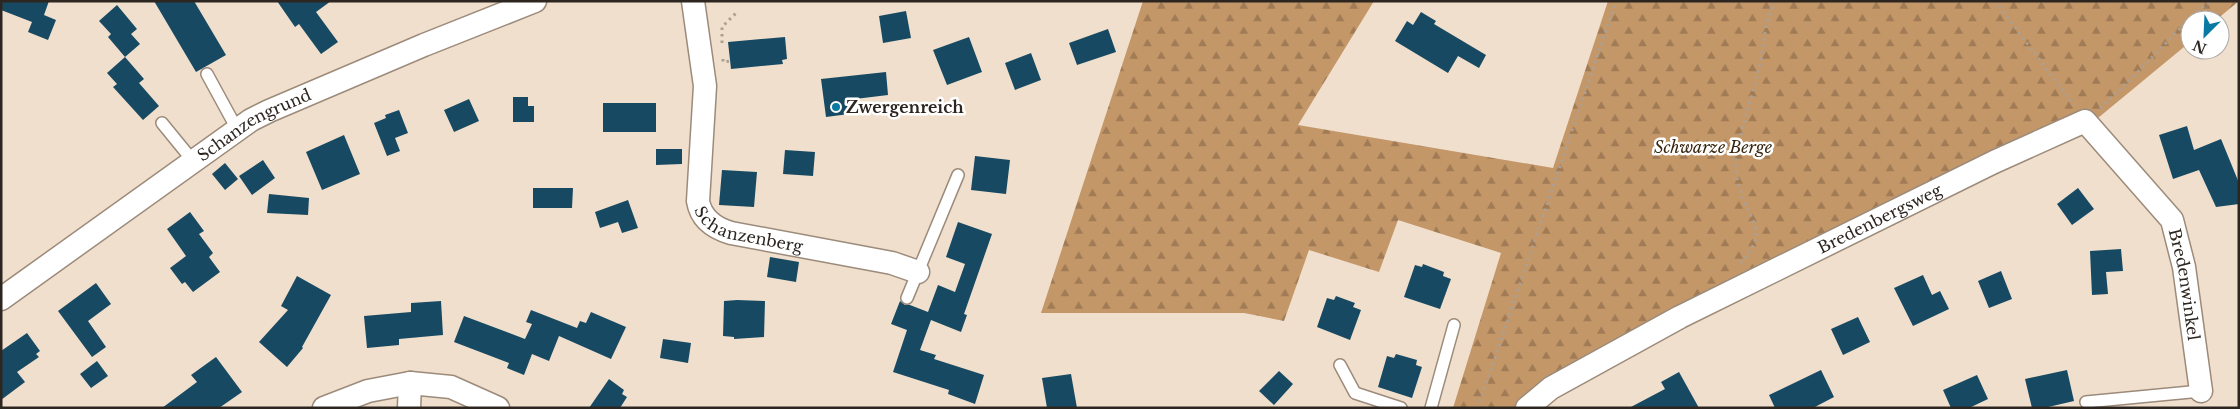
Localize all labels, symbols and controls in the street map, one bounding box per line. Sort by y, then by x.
north arrow [2180,10,2230,60]
text: N [2190,36,2209,58]
street label: Schanzengrund [193,84,314,165]
place label: Zwergenreich [846,97,964,117]
marker: Zwergenreich [830,101,842,113]
park label: Schwarze Berge [1654,137,1773,157]
street label: Bredenbergsweg [1814,179,1945,258]
street label: Schanzenberg [690,203,805,256]
street label: Bredenwinkel [2165,226,2204,342]

